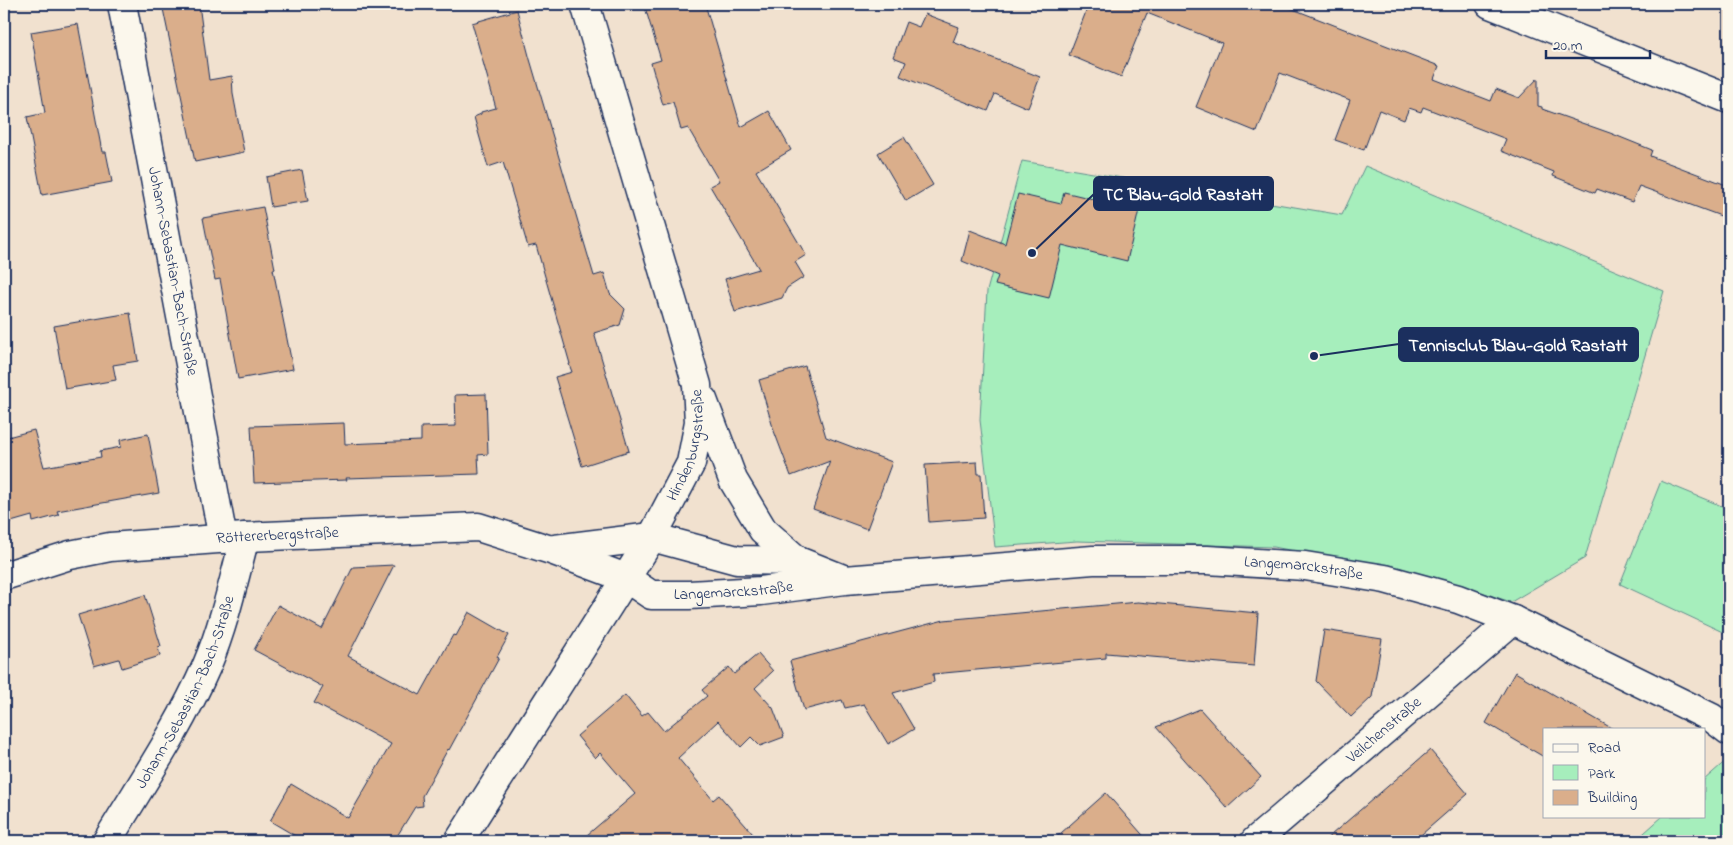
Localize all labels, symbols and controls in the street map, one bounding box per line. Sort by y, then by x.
scale bar [1546,28,1649,60]
text: 20 m [1553,35,1583,57]
street label: Johann-Sebastian-Bach-Straße [141,165,204,379]
callout: TC Blau-Gold Rastatt [1094,177,1273,210]
text: TC Blau-Gold Rastatt [1103,183,1264,209]
callout: Tennisclub Blau-Gold Rastatt [1399,328,1638,361]
text: Tennisclub Blau-Gold Rastatt [1408,334,1628,360]
street label: Hindenburgstraße [661,388,711,506]
street label: Röttererbergstraße [215,521,340,551]
street label: Langemarckstraße [1243,550,1366,587]
street label: Langemarckstraße [674,575,795,607]
street label: Johann-Sebastian-Bach-Straße [130,592,242,794]
street label: Veilchenstraße [1340,691,1428,770]
legend [1543,728,1706,818]
text: Road [1588,737,1621,759]
text: Park [1588,763,1616,785]
text: Building [1587,787,1637,810]

